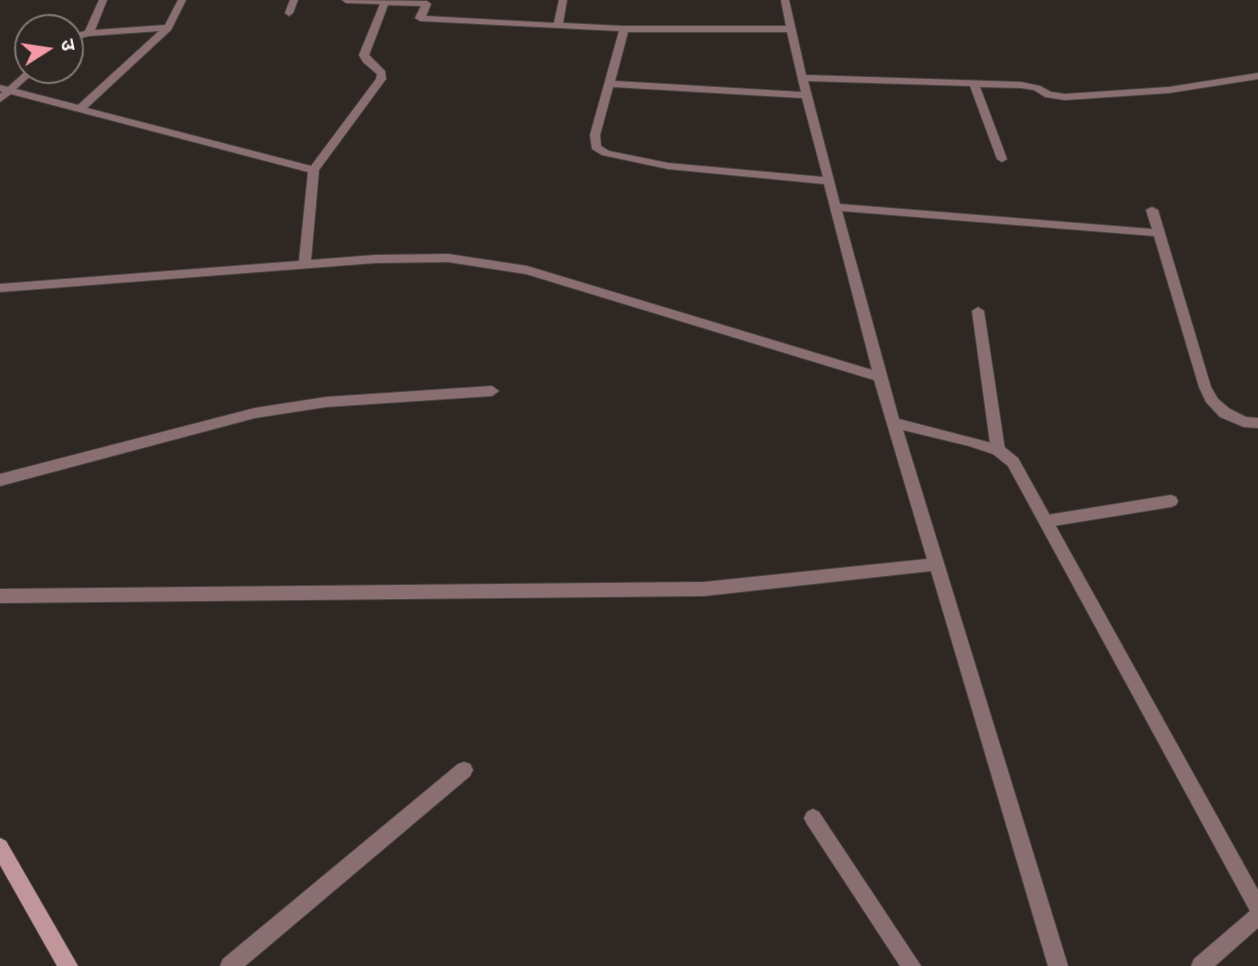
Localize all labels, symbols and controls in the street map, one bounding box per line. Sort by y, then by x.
north arrow [14,14,84,84]
text: उ [54,37,81,53]

